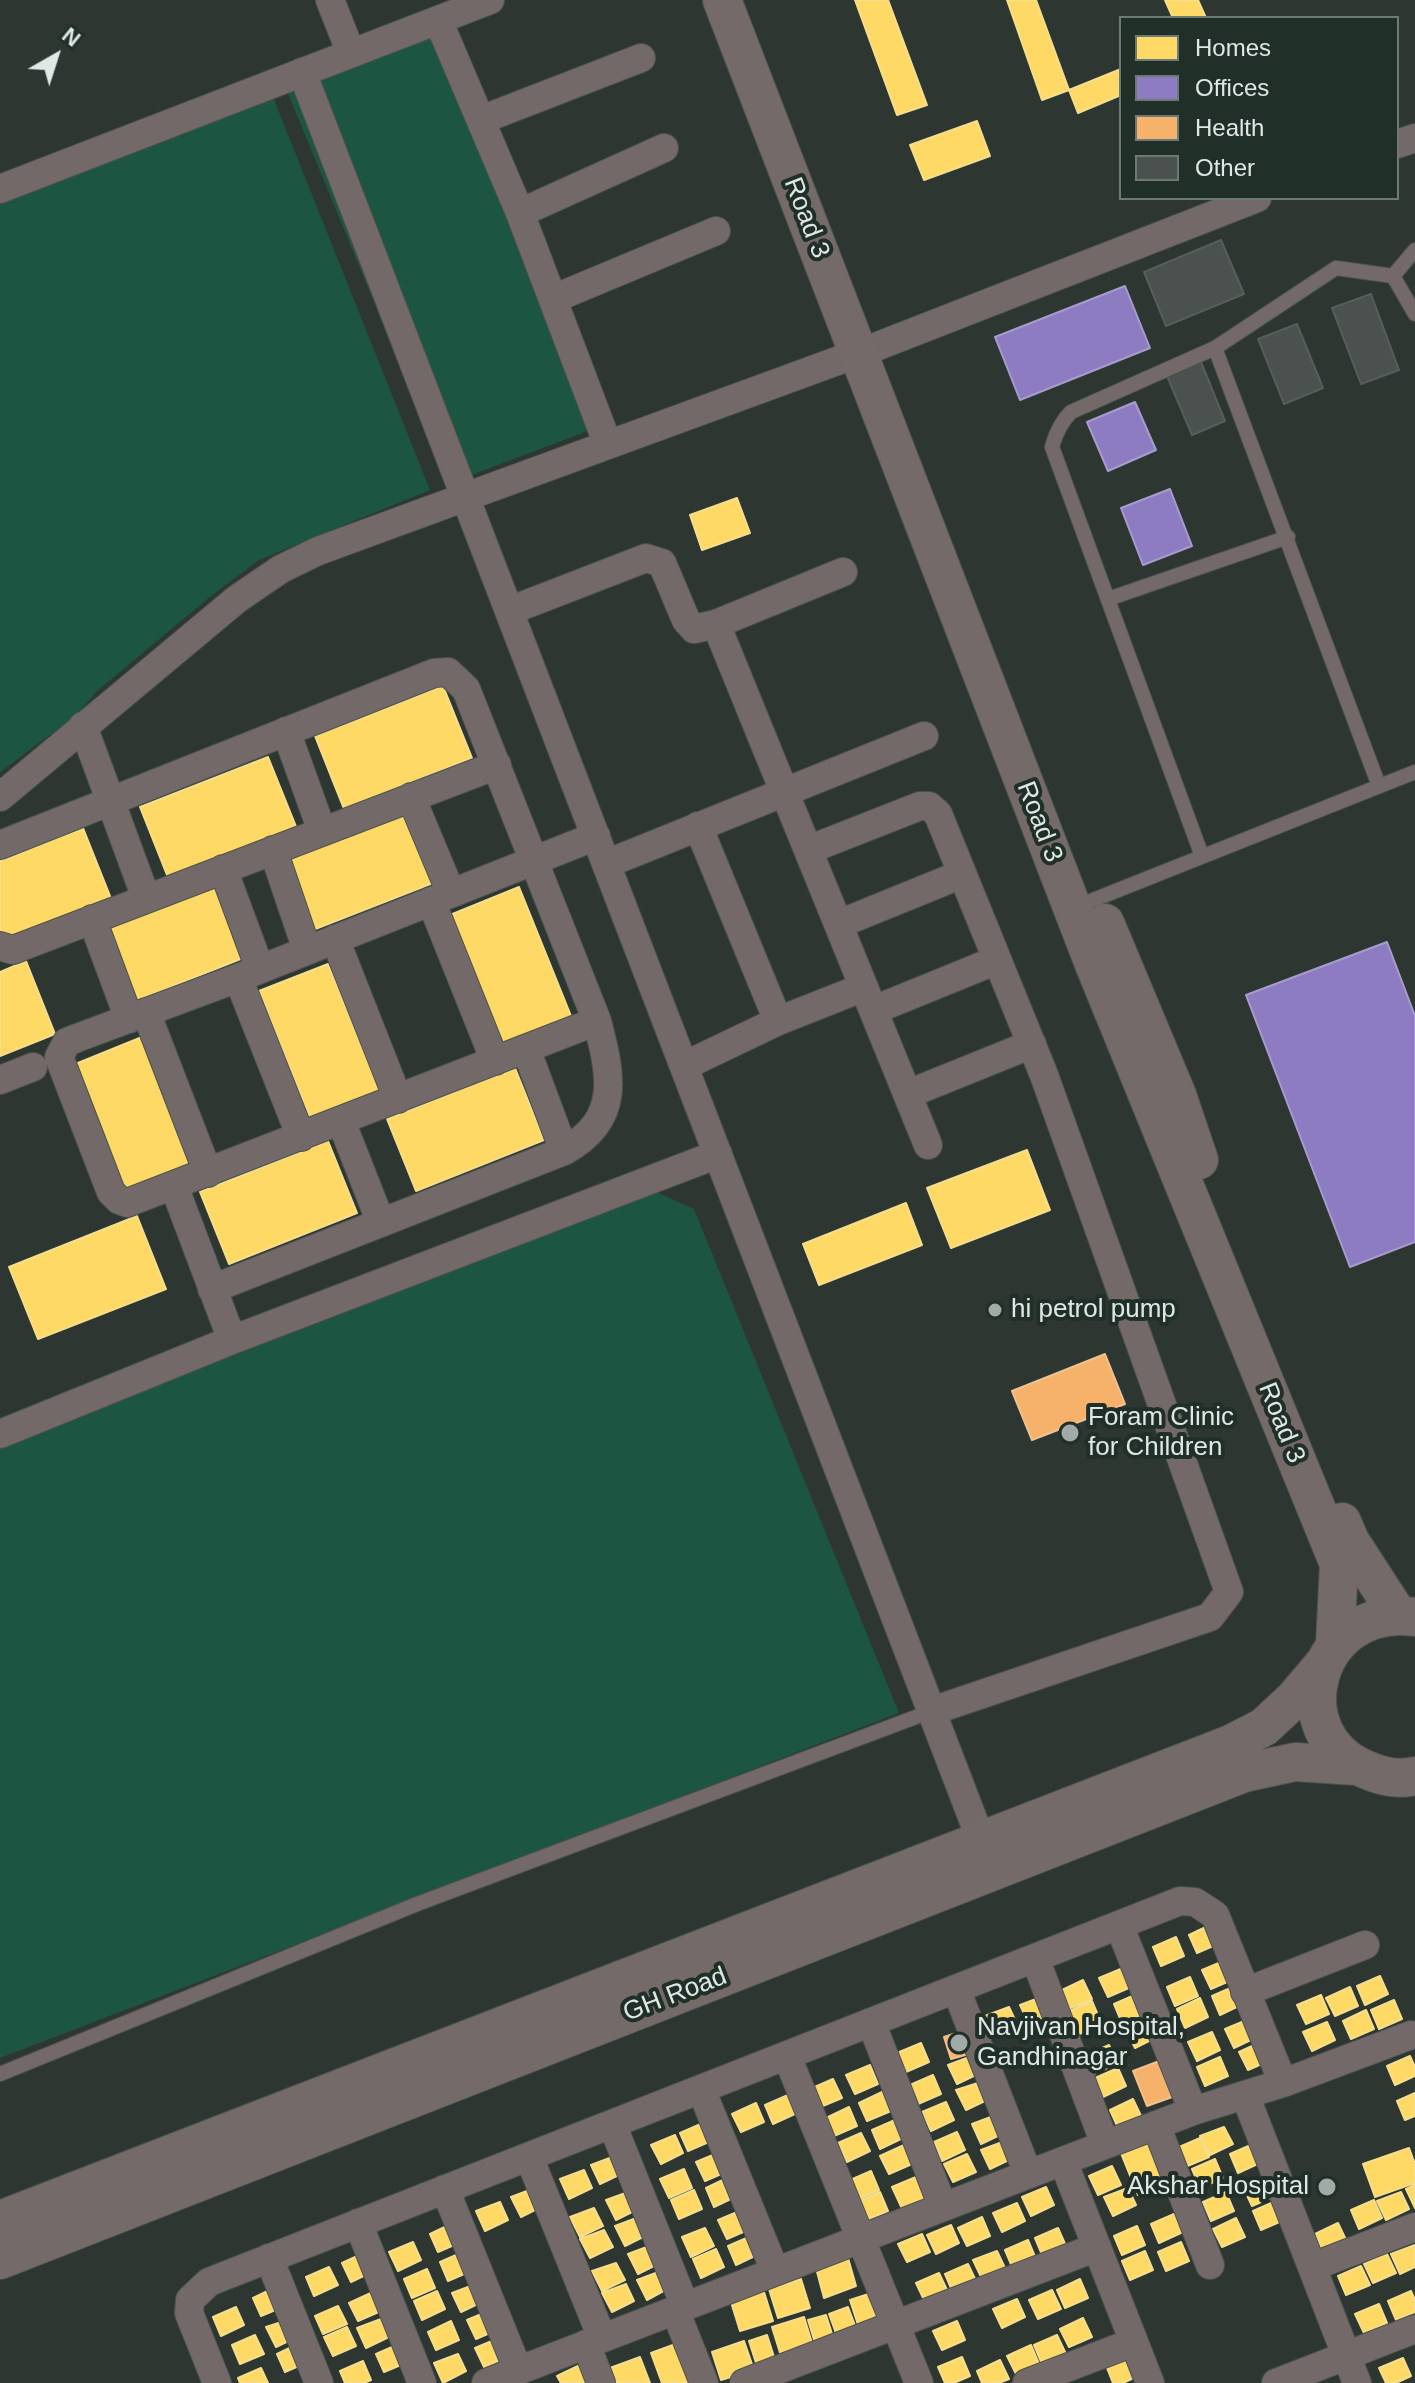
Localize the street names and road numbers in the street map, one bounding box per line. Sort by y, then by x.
street label: Road 3 [776,173,836,263]
street label: Road 3 [1009,777,1069,867]
street label: Road 3 [1251,1378,1311,1468]
street label: GH Road [619,1961,731,2029]

